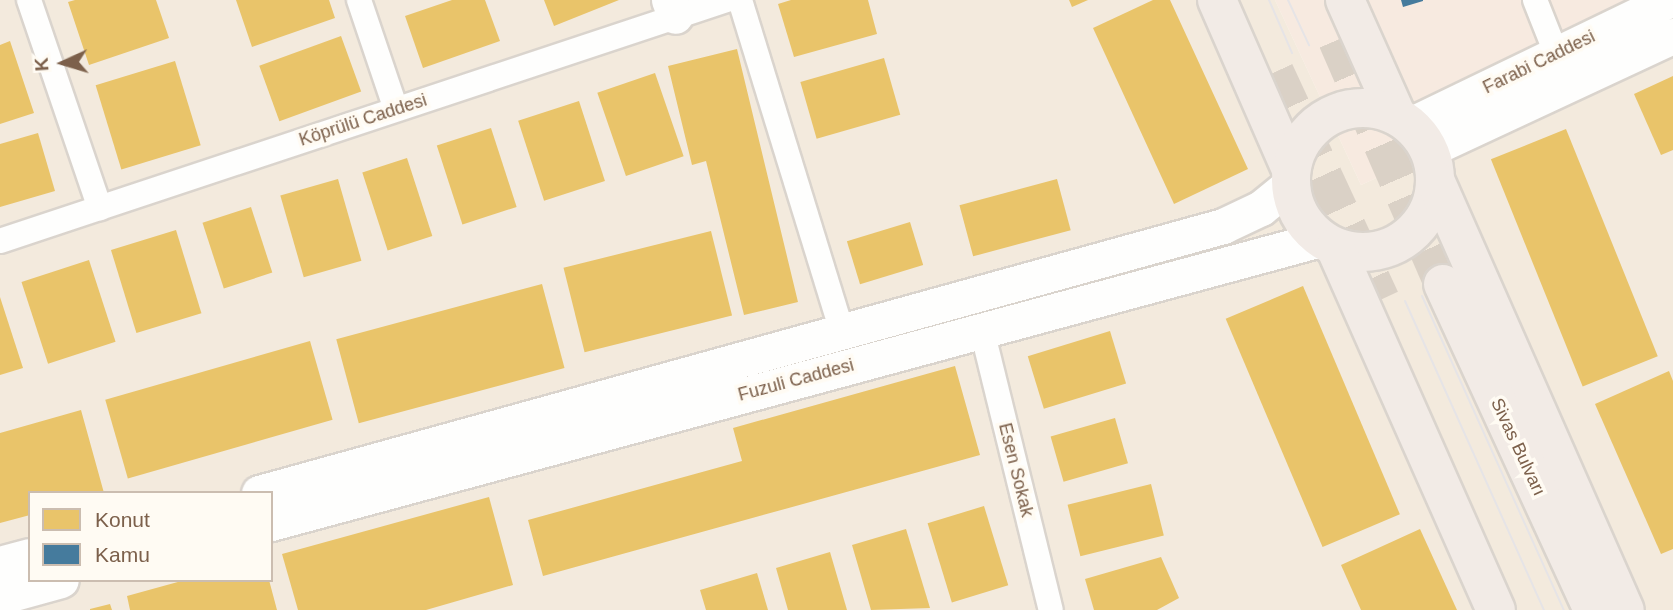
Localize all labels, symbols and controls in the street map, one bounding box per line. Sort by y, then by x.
street label: Farabi Caddesi [1479,26,1599,98]
north arrow [28,28,98,98]
text: K [31,57,53,72]
street label: Köprülü Caddesi [296,89,430,151]
street label: Fuzuli Caddesi [736,354,856,406]
street label: Sivas Bulvarı [1486,395,1550,499]
street label: Esen Sokak [994,421,1038,519]
legend [28,491,273,582]
text: Konut [95,508,150,531]
text: Kamu [95,543,150,566]

